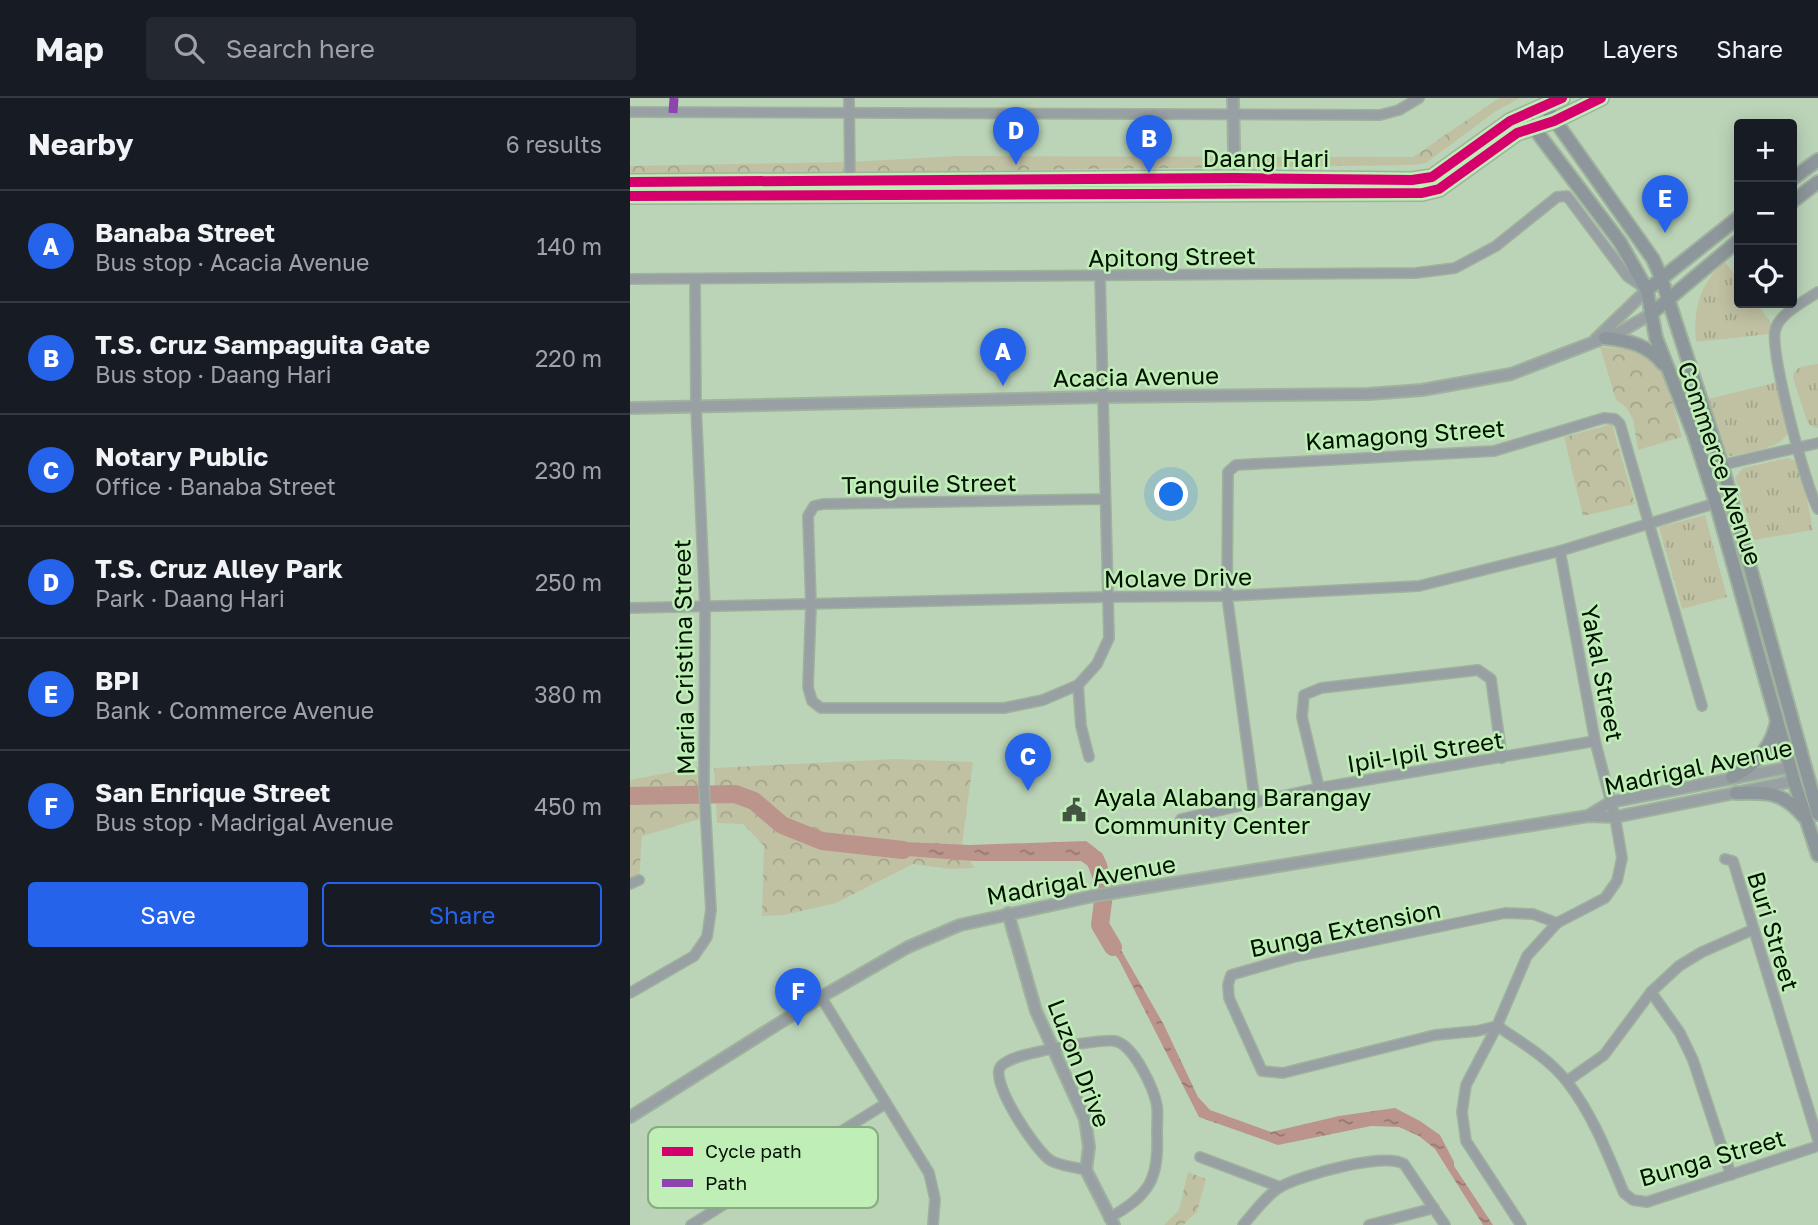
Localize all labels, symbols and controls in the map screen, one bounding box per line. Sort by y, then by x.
search box [146,17,636,80]
text: Map [35,29,104,68]
icon: search [170,29,208,67]
text: Search here [226,33,375,64]
text: Map [1515,34,1564,63]
text: Layers [1602,34,1678,63]
text: Share [1716,34,1783,63]
pin: D [993,107,1039,165]
pin: B [1126,115,1172,173]
map controls [1734,119,1797,308]
button: + [1734,119,1797,182]
text: Nearby [28,126,133,162]
text: 6 results [506,130,602,158]
street label: Daang Hari [1202,143,1330,172]
pin: E [1642,175,1688,233]
button: − [1734,182,1797,245]
text: Banaba Street [95,217,275,248]
text: A [43,232,59,260]
text: 140 m [536,232,602,260]
street label: Apitong Street [1088,240,1256,272]
button: locate [1734,245,1797,308]
text: Bus stop · Acacia Avenue [95,248,369,276]
pin: A [980,328,1026,386]
text: T.S. Cruz Sampaguita Gate [95,329,430,360]
text: B [43,344,59,372]
text: 220 m [535,344,602,372]
street label: Commerce Avenue [1672,357,1770,569]
text: Bus stop · Daang Hari [95,360,332,388]
street label: Acacia Avenue [1053,360,1219,392]
street label: Kamagong Street [1304,413,1506,455]
text: Notary Public [95,441,268,472]
text: C [43,456,59,484]
text: 230 m [535,456,602,484]
street label: Tanguile Street [841,467,1017,499]
text: Office · Banaba Street [95,472,336,500]
your location [1154,477,1188,511]
street label: Maria Cristina Street [666,539,700,775]
text: T.S. Cruz Alley Park [95,553,343,584]
street label: Molave Drive [1104,561,1252,593]
text: D [43,568,59,596]
text: 250 m [535,568,602,596]
text: Park · Daang Hari [95,584,285,612]
street label: Yakal Street [1576,602,1630,744]
text: BPI [95,665,140,696]
text: E [44,680,58,708]
text: 380 m [534,680,602,708]
text: Bank · Commerce Avenue [95,696,374,724]
street label: Ipil-Ipil Street [1345,724,1505,778]
street label: Madrigal Avenue [1601,732,1795,800]
pin: C [1005,733,1051,791]
text: San Enrique Street [95,777,331,808]
place label: Ayala Alabang Barangay Community Center [1094,782,1371,839]
text: F [44,792,58,820]
text: 450 m [534,792,602,820]
public building icon: Ayala Alabang Barangay Community Center [1060,796,1088,824]
text: Bus stop · Madrigal Avenue [95,808,394,836]
street label: Madrigal Avenue [984,848,1178,910]
street label: Buri Street [1742,868,1806,994]
button: Save [28,882,308,947]
button: Share [322,882,602,947]
street label: Bunga Extension [1247,894,1443,962]
pin: F [775,968,821,1026]
street label: Luzon Drive [1042,995,1118,1131]
street label: Bunga Street [1636,1122,1788,1192]
legend [648,1127,878,1208]
text: Cycle path [705,1139,802,1162]
text: Path [705,1171,747,1194]

